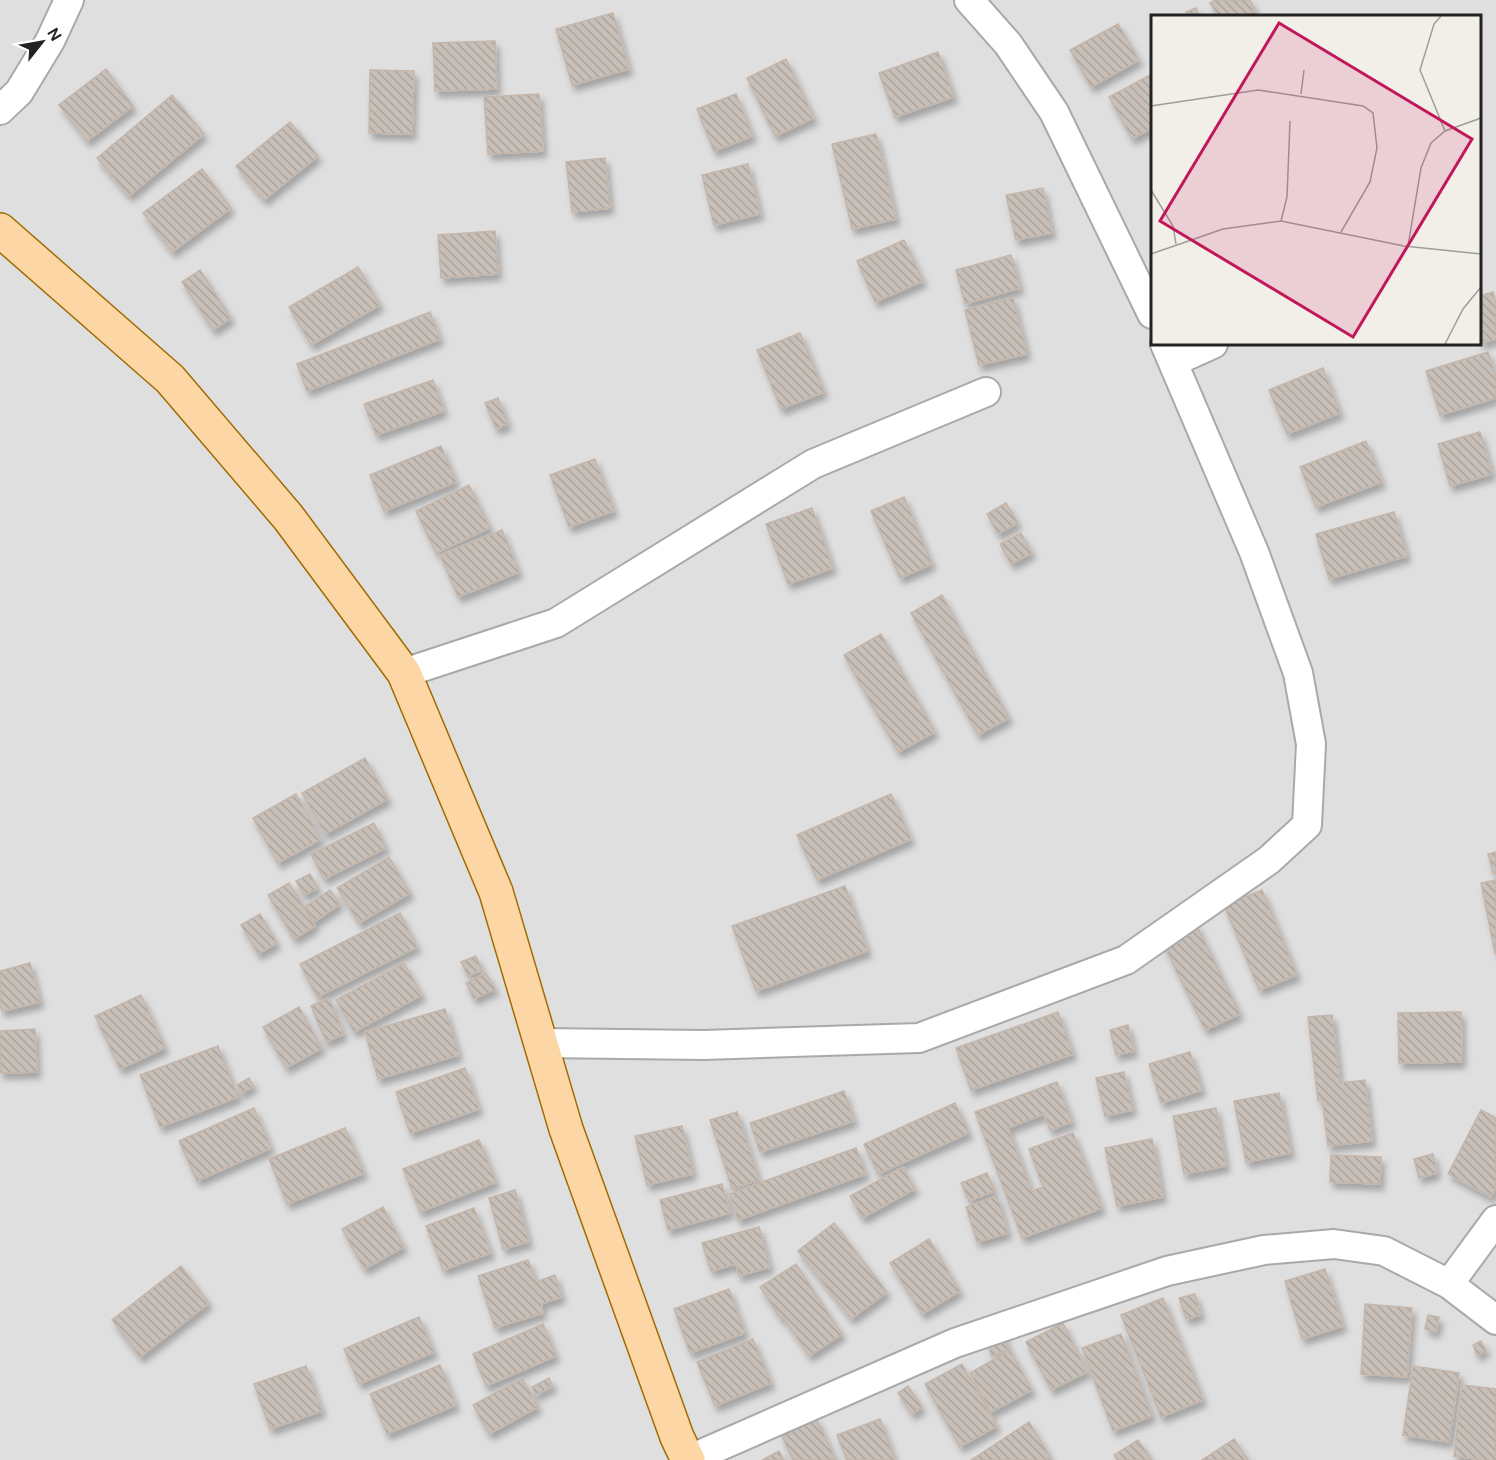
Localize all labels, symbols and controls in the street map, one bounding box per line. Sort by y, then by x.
north arrow [12,12,72,72]
inset map [1151,15,1481,345]
text: N [42,24,66,45]

